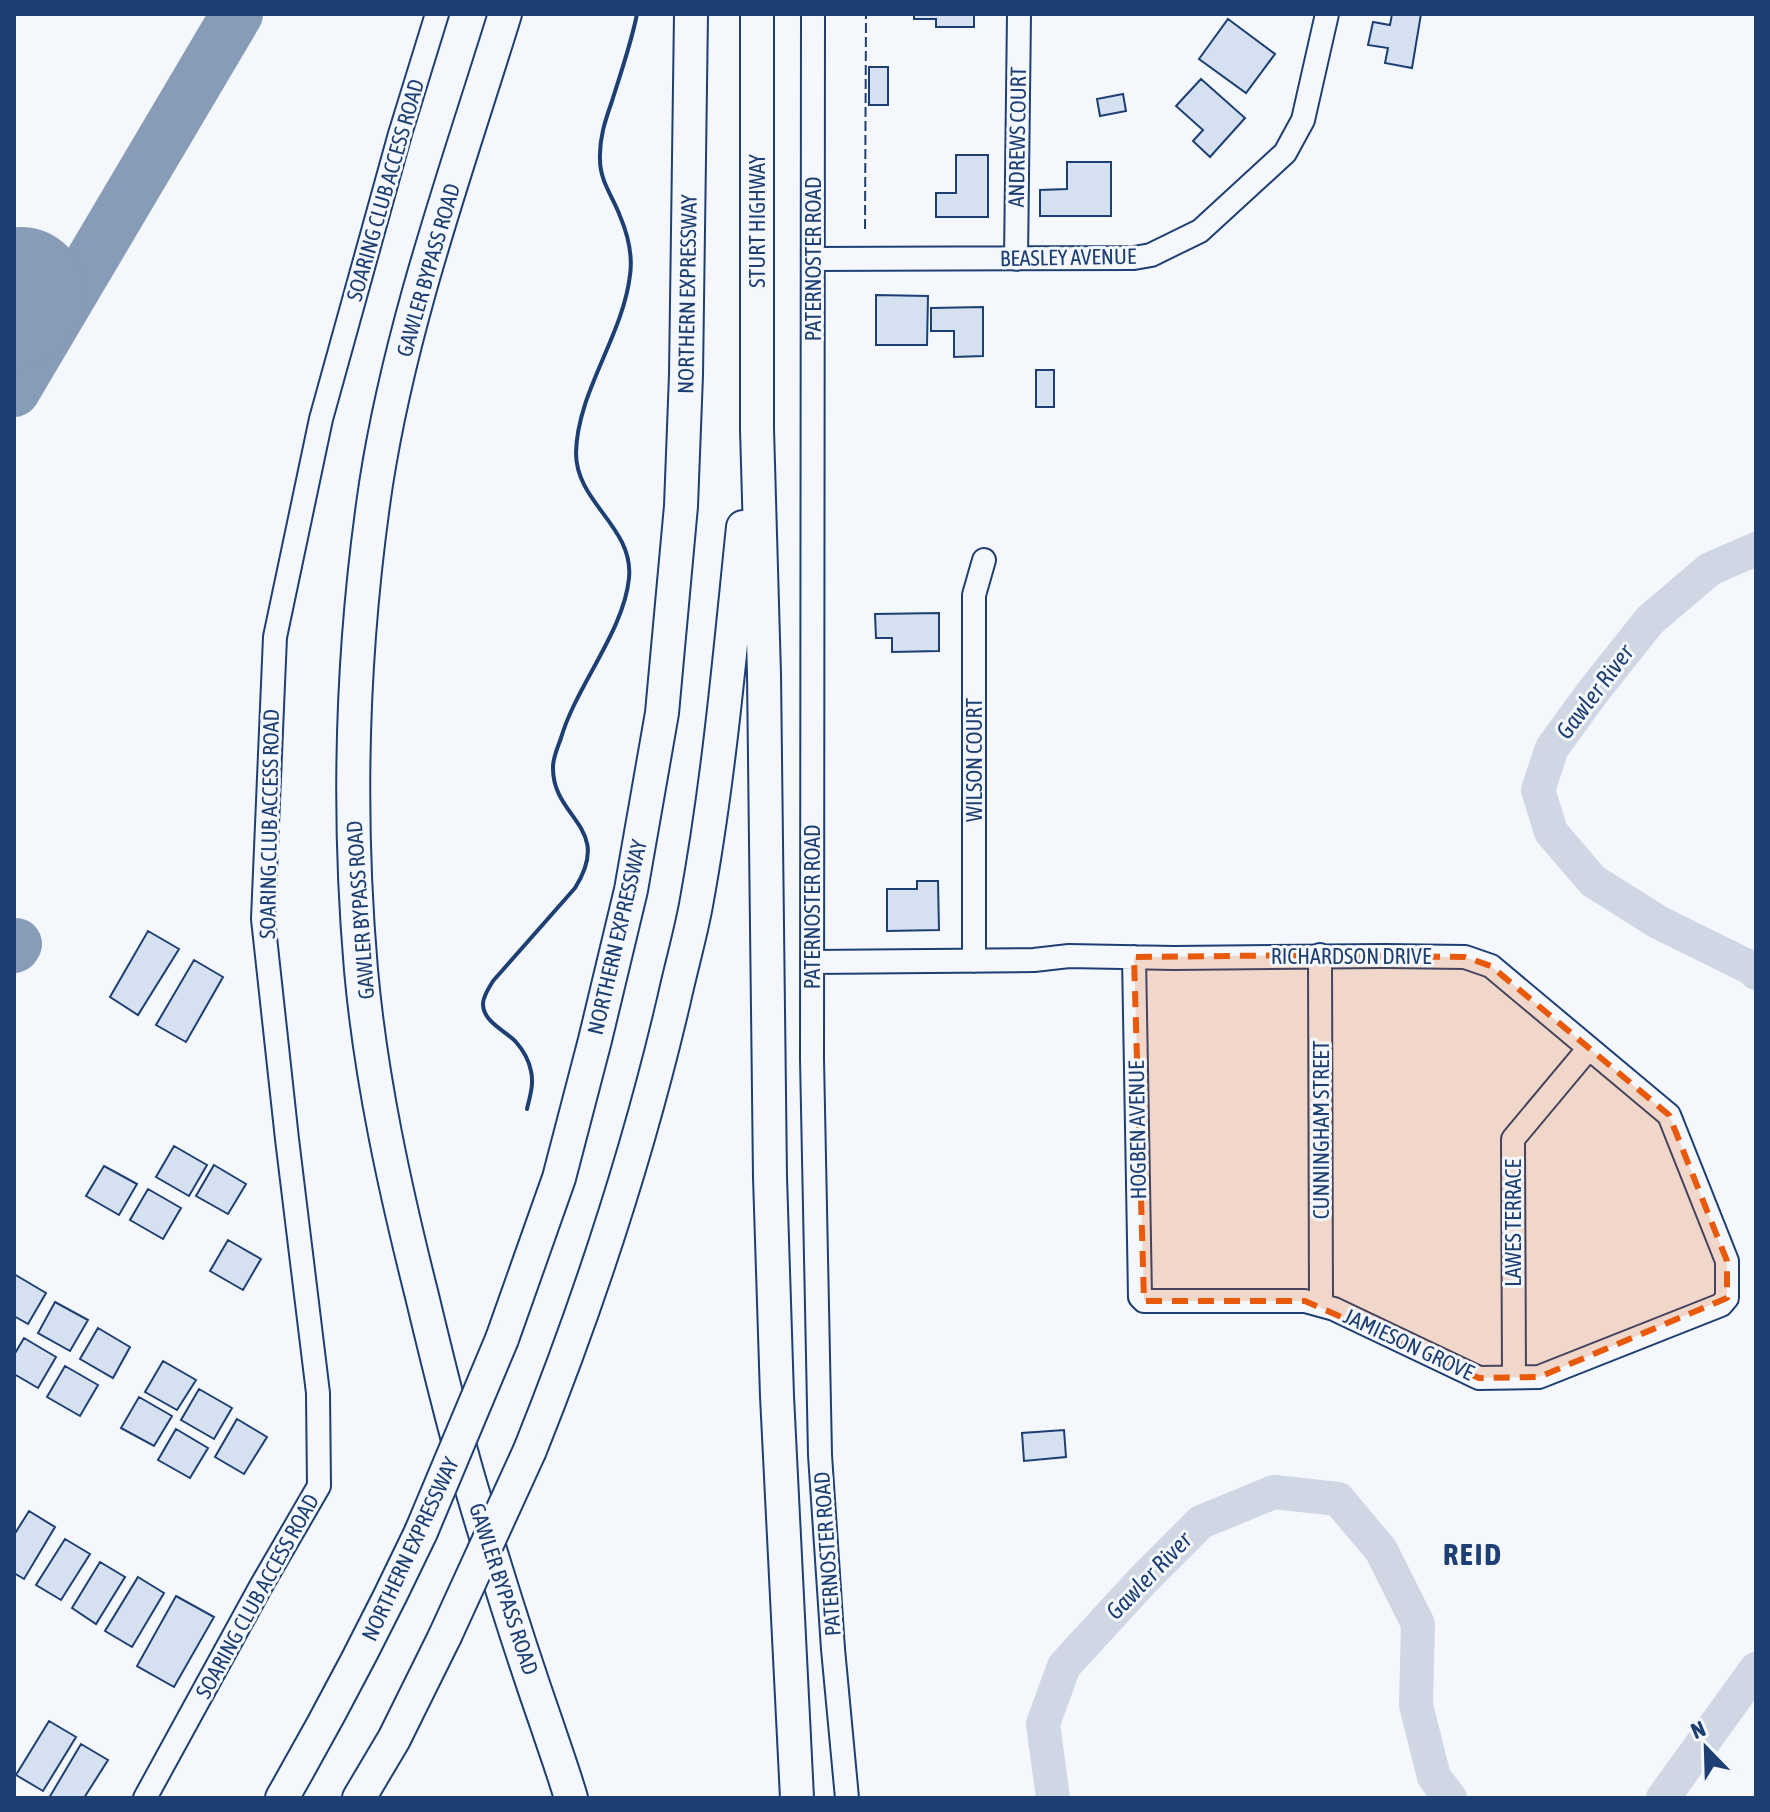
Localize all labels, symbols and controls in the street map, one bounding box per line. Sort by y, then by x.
street label: ANDREWS COURT [1003,66,1031,208]
street label: SOARING CLUB ACCESS ROAD [341,76,429,304]
street label: STURT HIGHWAY [744,154,770,288]
street label: PATERNOSTER ROAD [800,177,826,341]
street label: GAWLER BYPASS ROAD [391,180,465,360]
street label: NORTHERN EXPRESSWAY [672,194,702,394]
street label: BEASLEY AVENUE [1000,243,1137,271]
water label: Gawler River [1551,639,1639,744]
street label: WILSON COURT [961,698,987,822]
street label: SOARING CLUB ACCESS ROAD [254,709,284,939]
street label: GAWLER BYPASS ROAD [341,820,379,1000]
street label: PATERNOSTER ROAD [799,825,825,989]
street label: NORTHERN EXPRESSWAY [582,837,652,1037]
street label: RICHARDSON DRIVE [1271,943,1432,969]
street label: CUNNINGHAM STREET [1308,1040,1334,1219]
street label: HOGBEN AVENUE [1123,1060,1151,1200]
street label: LAWES TERRACE [1500,1159,1526,1287]
street label: JAMIESON GROVE [1340,1302,1479,1386]
street label: NORTHERN EXPRESSWAY [356,1453,464,1645]
street label: PATERNOSTER ROAD [808,1471,846,1637]
street label: SOARING CLUB ACCESS ROAD [190,1489,324,1703]
street label: GAWLER BYPASS ROAD [464,1500,544,1678]
water label: Gawler River [1101,1526,1197,1625]
district label: REID [1443,1537,1503,1571]
north arrow [1666,1708,1746,1788]
text: N [1687,1715,1709,1744]

